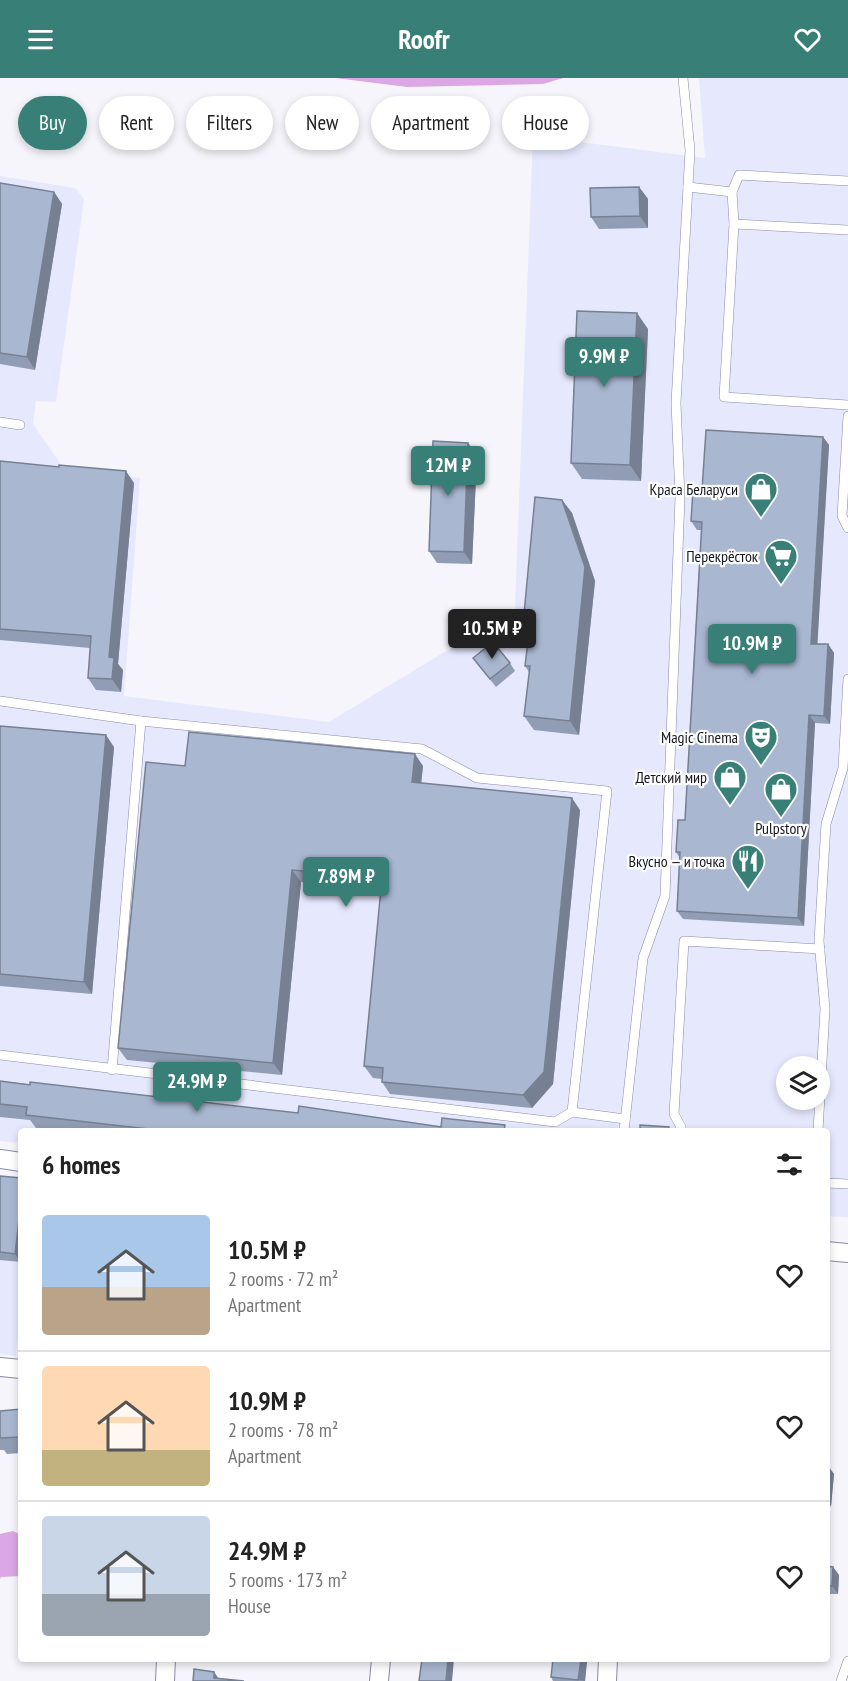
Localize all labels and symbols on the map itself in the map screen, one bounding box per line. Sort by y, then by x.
pin: 9.9M ₽ [555,337,653,388]
pin: 12M ₽ [406,446,490,497]
shop icon: Краса Беларуси [743,471,779,518]
place label: Краса Беларуси [649,479,738,499]
supermarket icon: Перекрёсток [763,538,799,585]
place label: Перекрёсток [686,546,759,566]
pin: 10.5M ₽ [437,609,547,660]
pin: 10.9M ₽ [697,624,807,675]
theatre icon: Magic Cinema [743,719,779,766]
place label: Magic Cinema [661,727,738,747]
shop icon: Детский мир [712,759,748,806]
place label: Детский мир [635,767,707,787]
shop icon: Pulpstory [763,771,799,818]
place label: Pulpstory [755,818,807,838]
restaurant icon: Вкусно — и точка [730,843,766,890]
place label: Вкусно — и точка [628,851,725,871]
pin: 7.89M ₽ [291,857,401,908]
pin: 24.9M ₽ [142,1062,252,1113]

